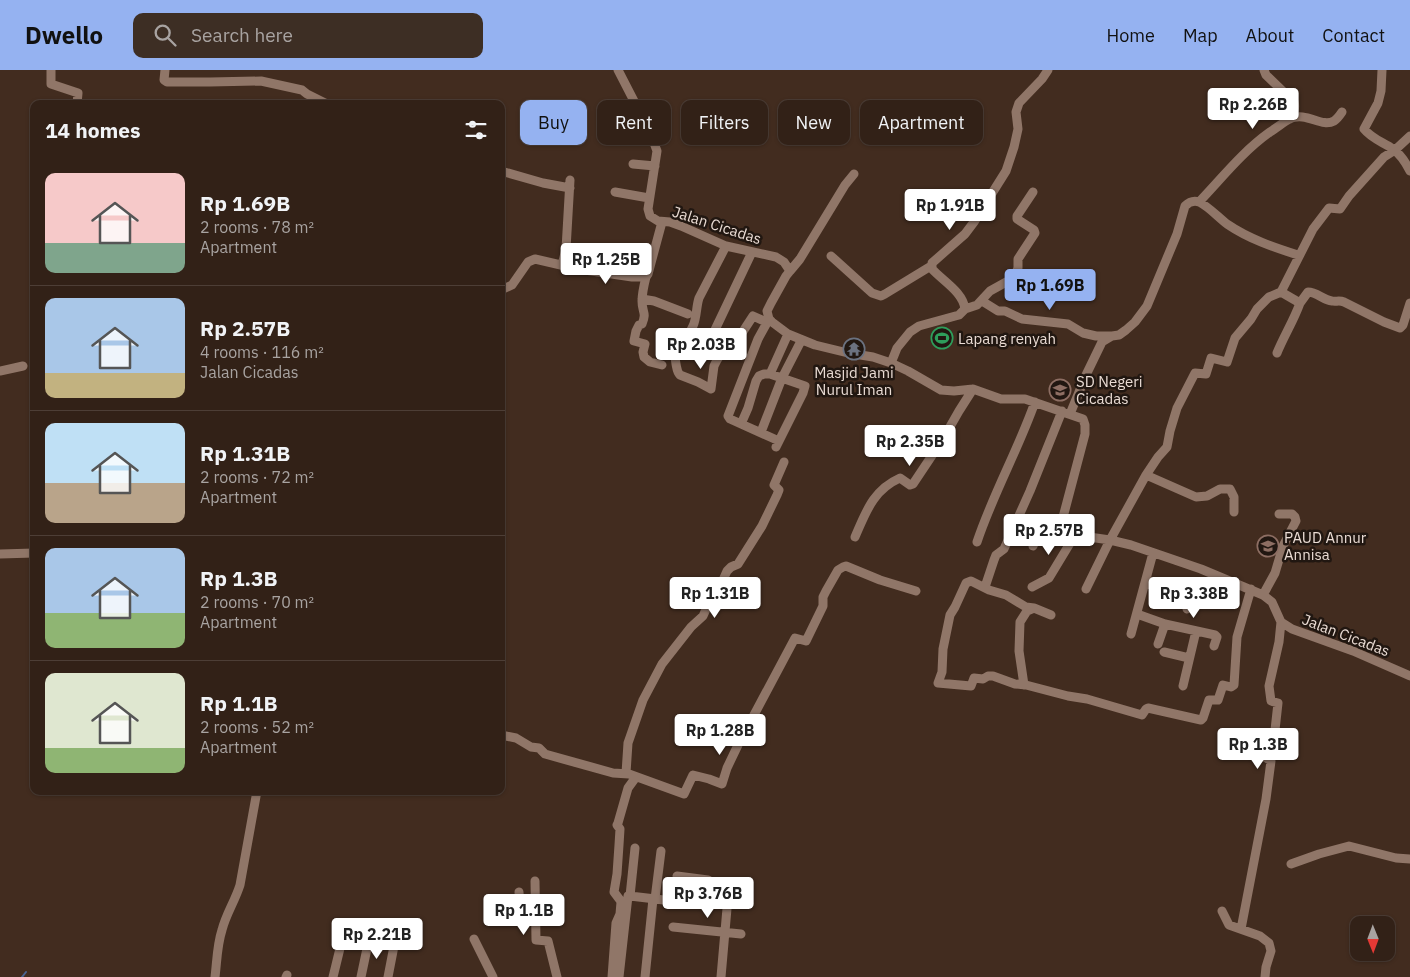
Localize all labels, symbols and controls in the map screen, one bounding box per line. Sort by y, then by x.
search box [133,13,483,58]
text: Dwello [25,19,103,51]
icon: search [151,21,179,49]
text: Search here [191,23,293,47]
text: Home [1107,24,1155,47]
text: Map [1183,24,1218,47]
text: About [1246,24,1294,47]
text: Contact [1322,24,1385,47]
pin: Rp 2.26B [1201,88,1305,130]
text: Rp 2.26B [1219,94,1287,114]
chip: Buy [520,100,587,145]
chip: Rent [597,100,671,145]
chip: Filters [681,100,768,145]
chip: New [778,100,850,145]
chip: Apartment [860,100,983,145]
text: 14 homes [45,116,141,144]
icon: filters [462,116,490,144]
text: Rp 1.69B [200,189,290,217]
pin: Rp 1.91B [898,189,1002,231]
icon: home [85,193,145,253]
text: Rp 1.91B [916,195,984,215]
street label: Jalan Cicadas [670,202,764,248]
text: 2 rooms · 78 m² [200,217,314,237]
text: Apartment [200,237,277,257]
pin: Rp 1.25B [554,242,658,285]
text: Rp 1.25B [572,249,640,269]
pin: Rp 1.69B [998,268,1102,311]
text: Rp 1.69B [1016,275,1084,295]
text: Rp 2.57B [200,314,290,342]
icon: home [85,318,145,378]
sports icon: Lapang renyah [930,326,954,350]
pin: Rp 2.03B [649,328,753,370]
place label: Lapang renyah [958,329,1056,348]
text: Rp 2.03B [667,334,735,354]
temple icon: Masjid Jami Nurul Iman [842,337,866,361]
text: 4 rooms · 116 m² [200,342,324,362]
text: Jalan Cicadas [200,362,299,382]
place label: Masjid Jami Nurul Iman [814,363,894,399]
place label: SD Negeri Cicadas [1076,372,1142,408]
school or university icon: SD Negeri Cicadas [1048,378,1072,402]
pin: Rp 2.35B [858,424,962,467]
text: Rp 2.35B [876,431,944,451]
text: Rp 1.31B [200,439,290,467]
icon: home [85,443,145,503]
text: 2 rooms · 72 m² [200,467,314,487]
text: Apartment [200,487,277,507]
pin: Rp 2.57B [997,514,1101,556]
text: Rp 2.57B [1015,520,1083,540]
place label: PAUD Annur Annisa [1284,528,1367,564]
school or university icon: PAUD Annur Annisa [1256,534,1280,558]
text: Rp 1.3B [200,564,278,592]
icon: home [85,568,145,628]
pin: Rp 1.31B [663,576,767,619]
pin: Rp 3.38B [1142,576,1246,619]
text: Rp 1.31B [681,583,749,603]
text: Rp 3.38B [1160,583,1228,603]
text: 2 rooms · 70 m² [200,592,314,612]
street label: Jalan Cicadas [1299,610,1393,660]
text: Apartment [200,612,277,632]
text: Rp 1.1B [200,689,278,717]
icon: home [85,693,145,753]
pin: Rp 1.28B [668,714,772,756]
text: 2 rooms · 52 m² [200,717,314,737]
text: Rp 1.28B [686,720,754,740]
pin: Rp 1.3B [1212,728,1304,770]
text: Rp 1.3B [1228,734,1288,754]
text: Apartment [200,737,277,757]
pin: Rp 3.76B [656,876,760,919]
text: Rp 3.76B [674,883,742,903]
pin: Rp 1.1B [478,894,570,936]
text: Rp 1.1B [494,900,554,920]
north arrow [1350,916,1395,961]
map controls [1350,916,1395,961]
pin: Rp 2.21B [325,918,429,960]
text: Rp 2.21B [343,924,411,944]

